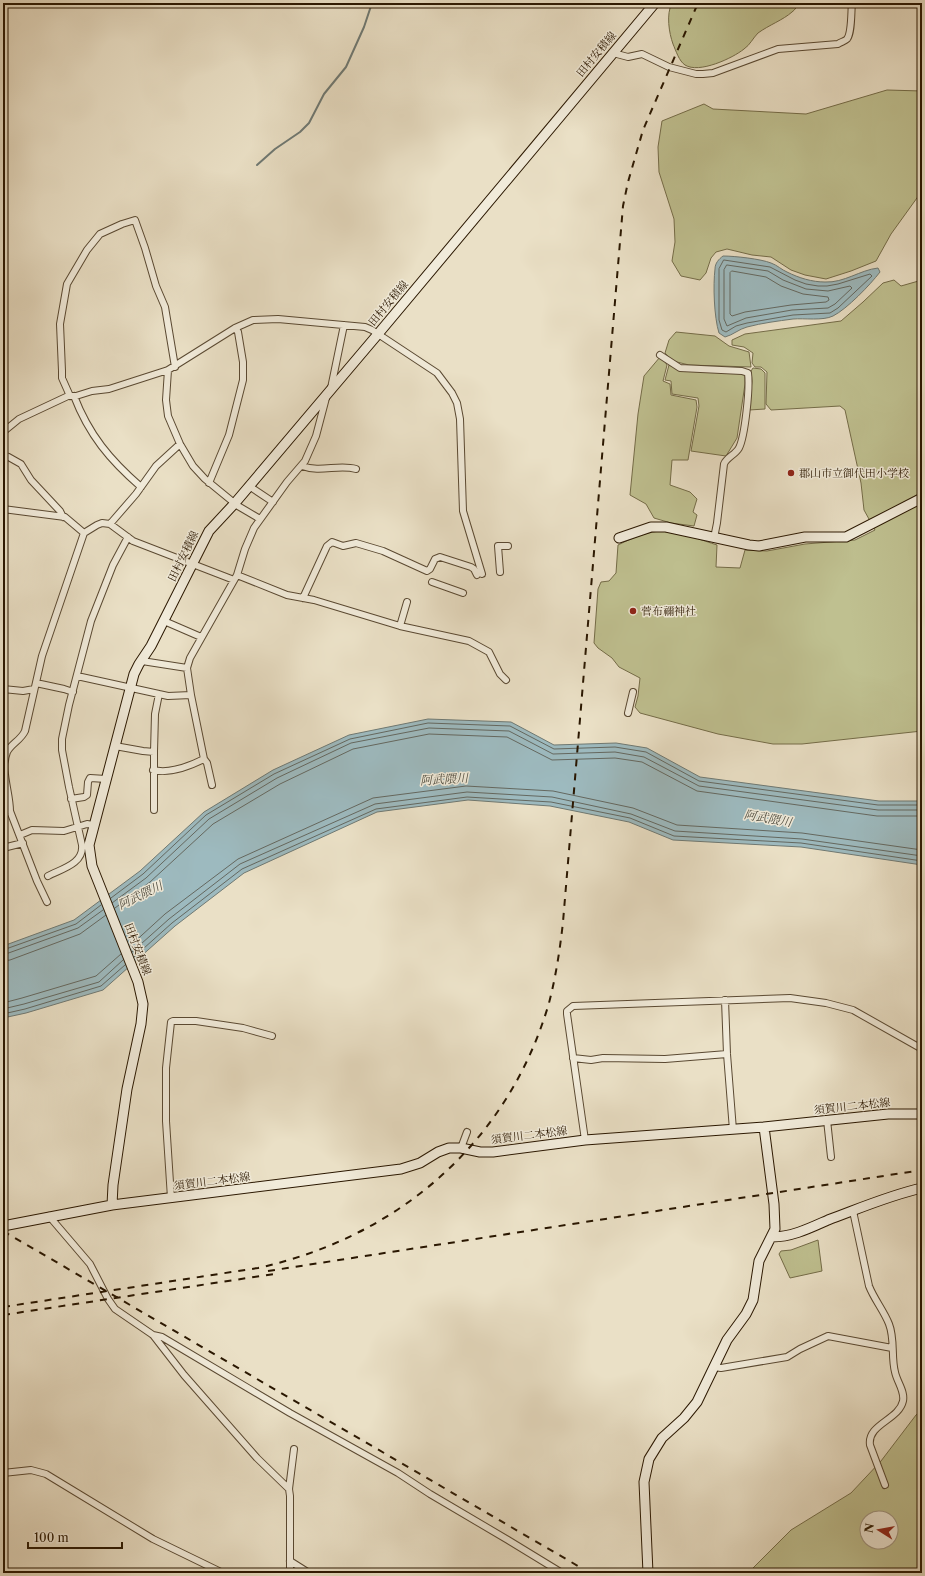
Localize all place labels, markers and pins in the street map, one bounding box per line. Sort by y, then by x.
place label: 郡山市立御代田小学校 [799,466,909,480]
marker: 郡山市立御代田小学校 [786,468,796,478]
place label: 菅布禰神社 [641,604,696,618]
marker: 菅布禰神社 [628,606,638,616]

